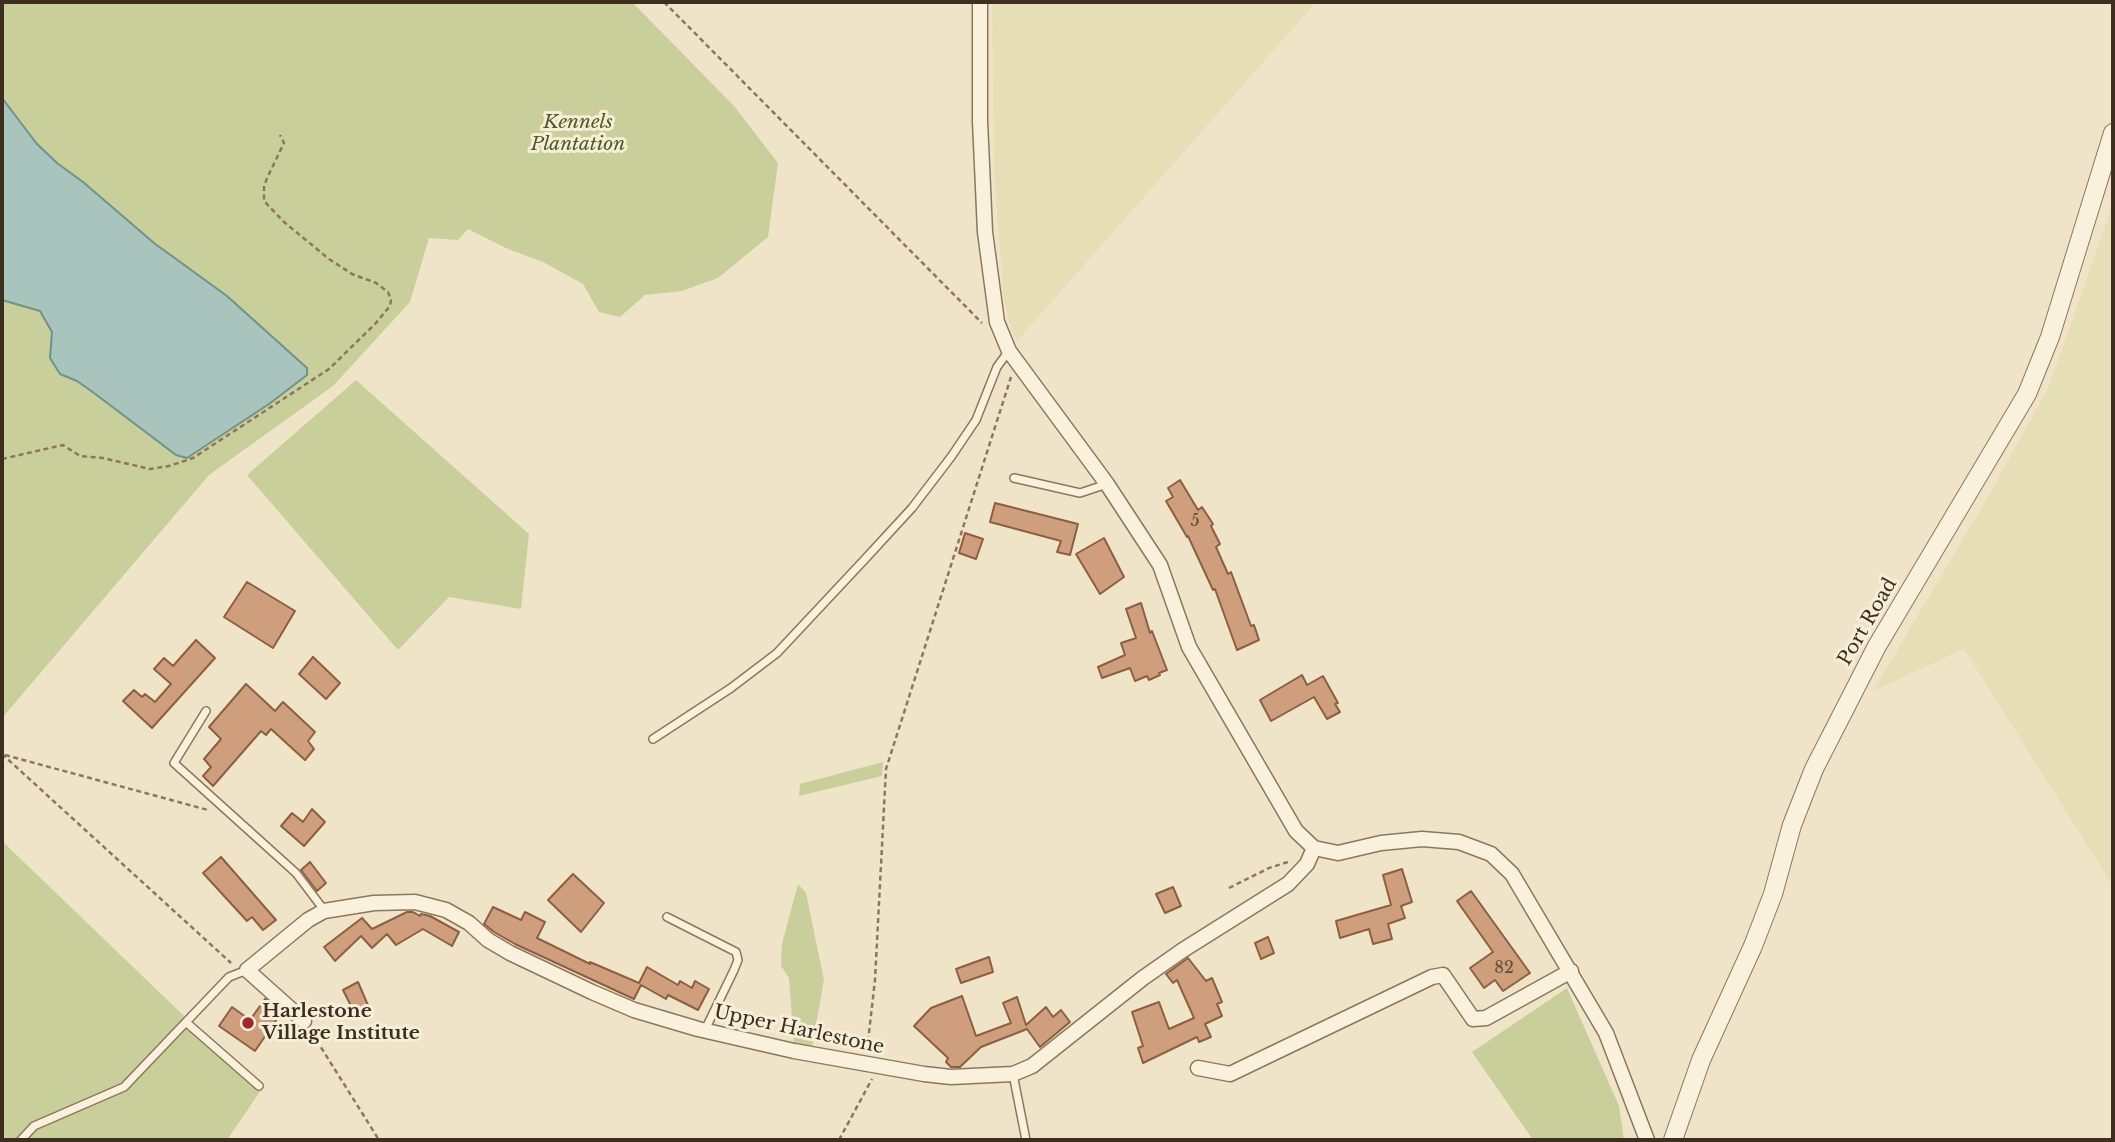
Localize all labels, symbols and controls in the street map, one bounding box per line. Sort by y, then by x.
park label: Kennels Plantation [531,112,625,156]
house number: 5 [1190,511,1200,531]
street label: Port Road [1834,574,1902,670]
house number: 82 [1494,958,1514,978]
place label: Harlestone Village Institute [262,1001,420,1045]
street label: Upper Harlestone [712,1001,886,1059]
marker: Harlestone Village Institute [240,1015,256,1031]

